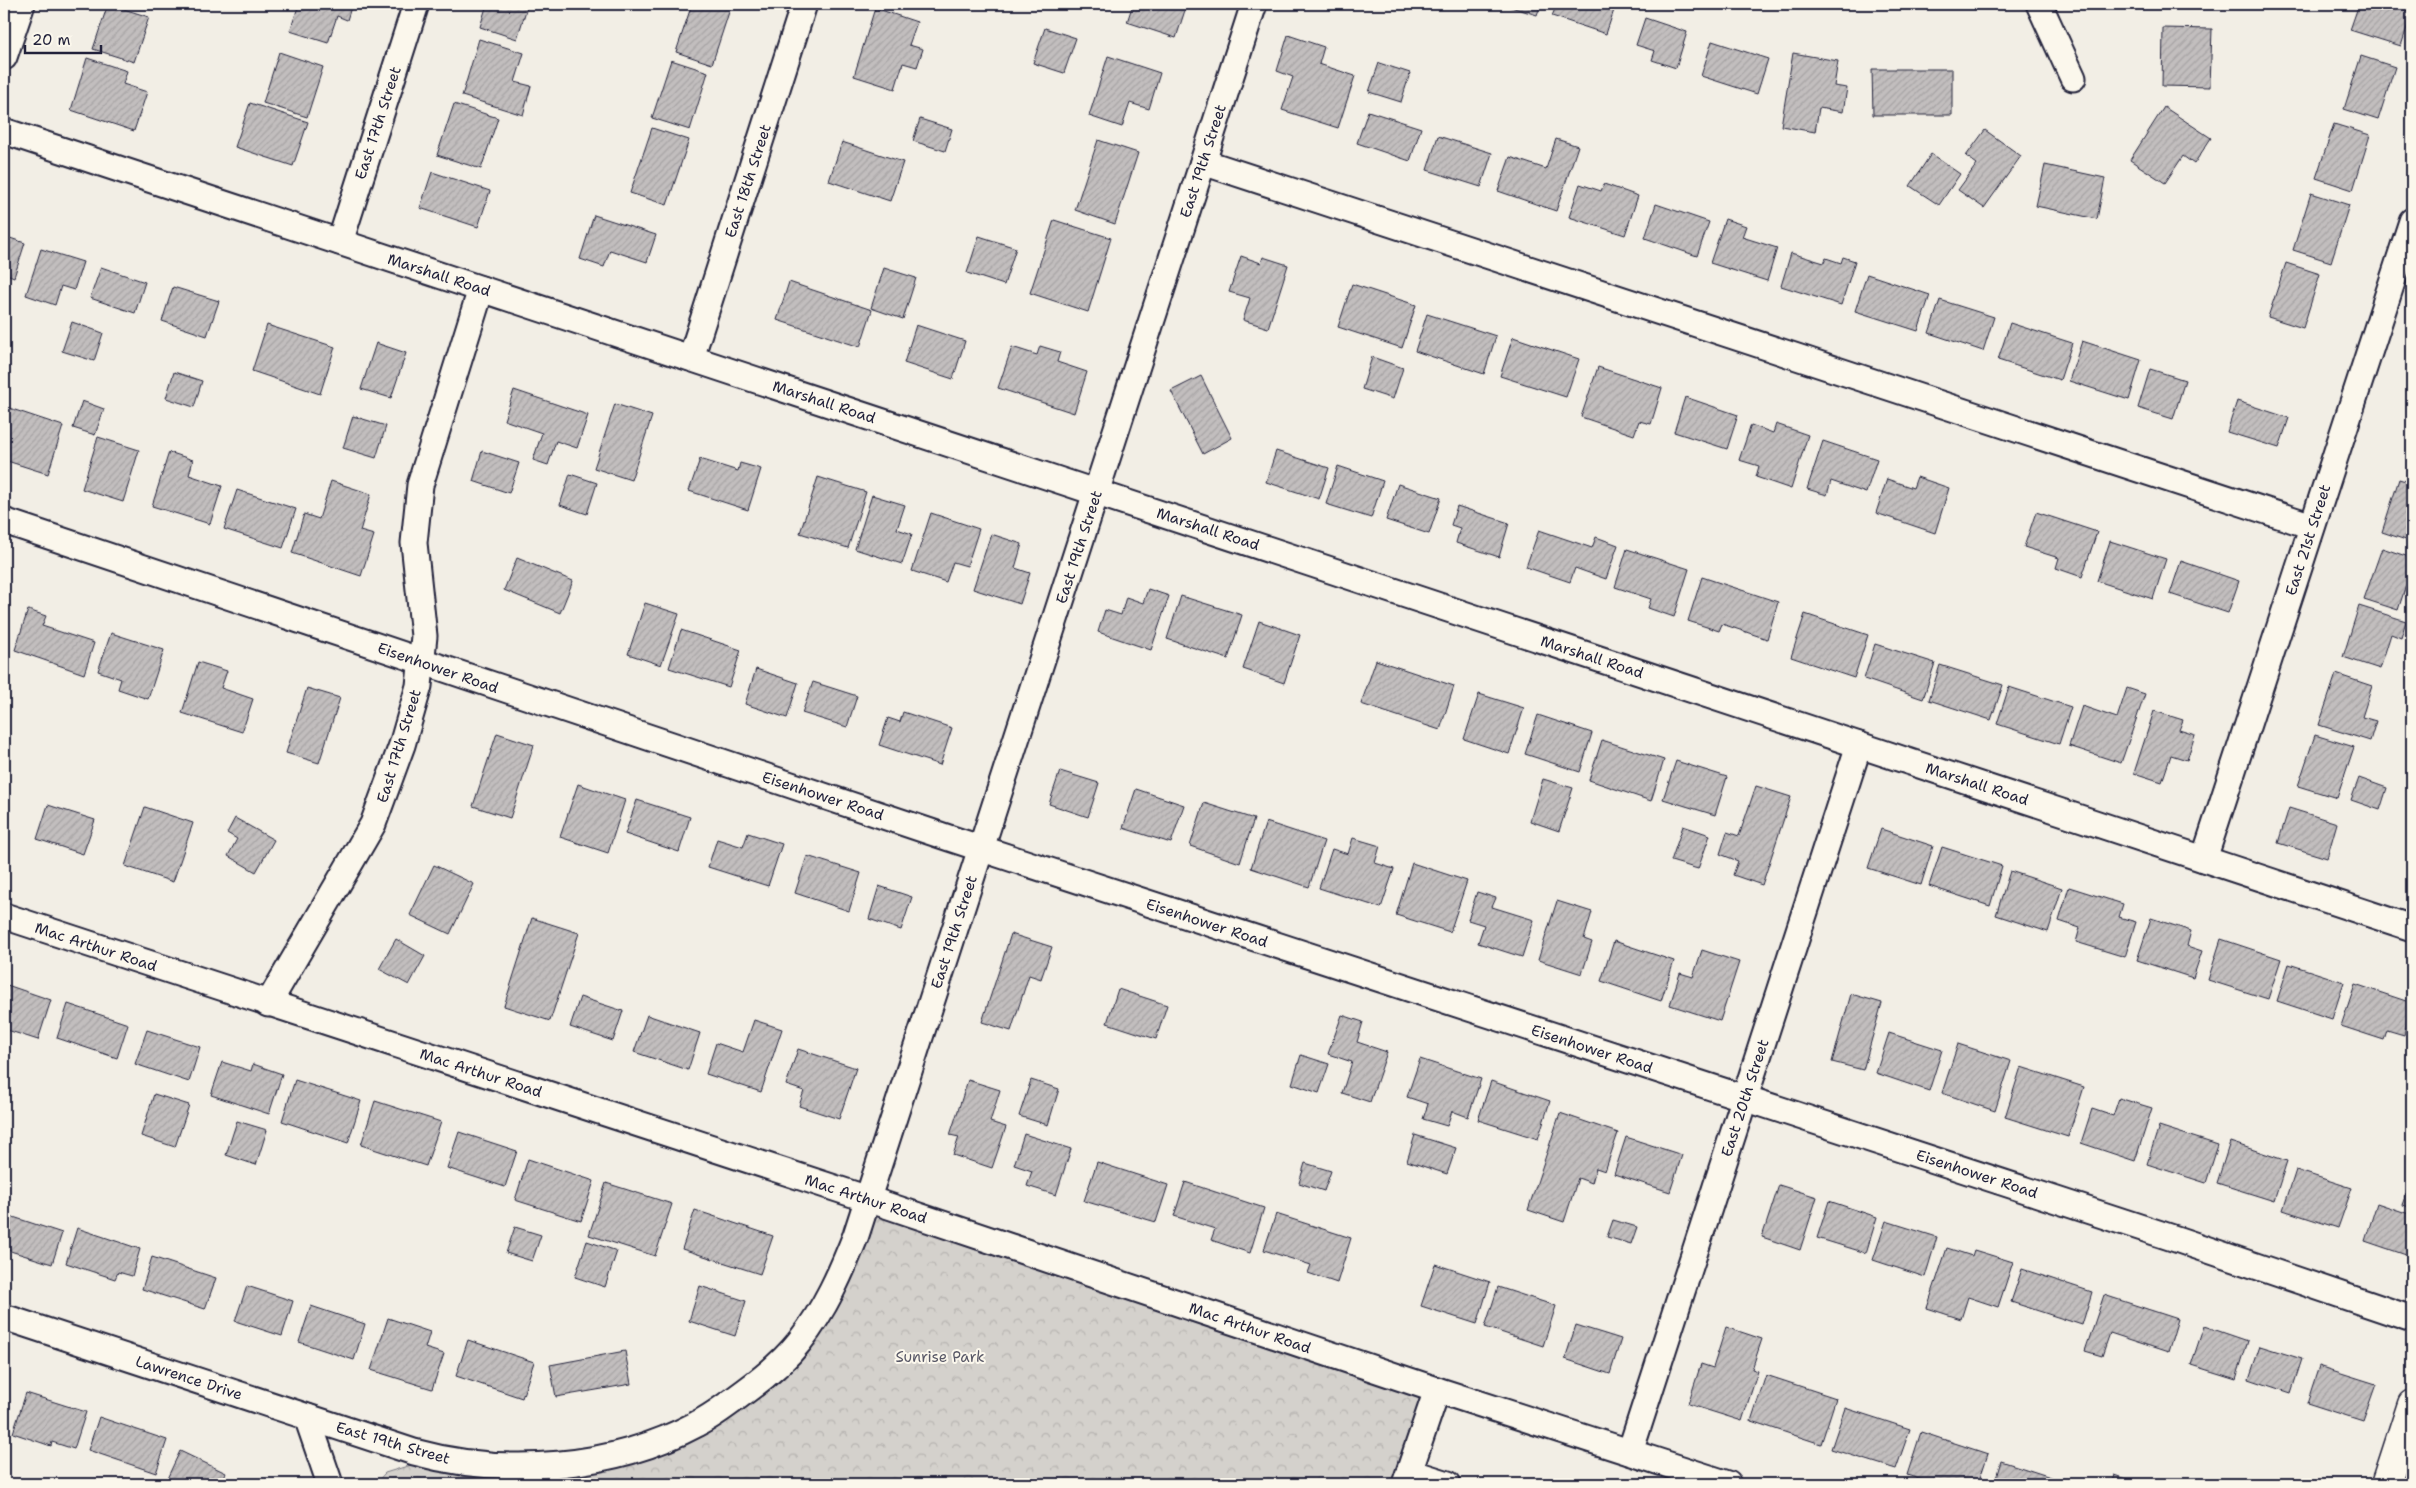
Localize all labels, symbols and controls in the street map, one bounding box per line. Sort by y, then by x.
scale bar [25,22,101,54]
text: 20 m [32,30,71,50]
street label: East 17th Street [350,64,406,182]
street label: East 19th Street [1175,102,1231,220]
street label: East 18th Street [720,122,776,240]
street label: Marshall Road [385,249,494,301]
street label: Marshall Road [770,376,879,428]
street label: East 21st Street [2281,482,2335,598]
street label: East 19th Street [1051,488,1107,606]
street label: Marshall Road [1154,503,1263,555]
street label: Marshall Road [1538,631,1647,683]
street label: Eisenhower Road [375,638,502,698]
street label: East 17th Street [372,687,426,805]
street label: Marshall Road [1923,758,2032,810]
street label: Eisenhower Road [760,767,887,825]
street label: East 19th Street [926,873,982,991]
street label: Eisenhower Road [1144,894,1271,952]
street label: Mac Arthur Road [32,918,160,976]
street label: Eisenhower Road [1529,1020,1656,1078]
street label: East 20th Street [1717,1037,1773,1159]
street label: Mac Arthur Road [417,1044,545,1102]
street label: Eisenhower Road [1914,1145,2041,1203]
street label: Mac Arthur Road [802,1170,930,1228]
street label: Mac Arthur Road [1186,1298,1314,1358]
park label: Sunrise Park [895,1347,985,1367]
street label: Lawrence Drive [133,1351,245,1405]
street label: East 19th Street [334,1417,452,1469]

